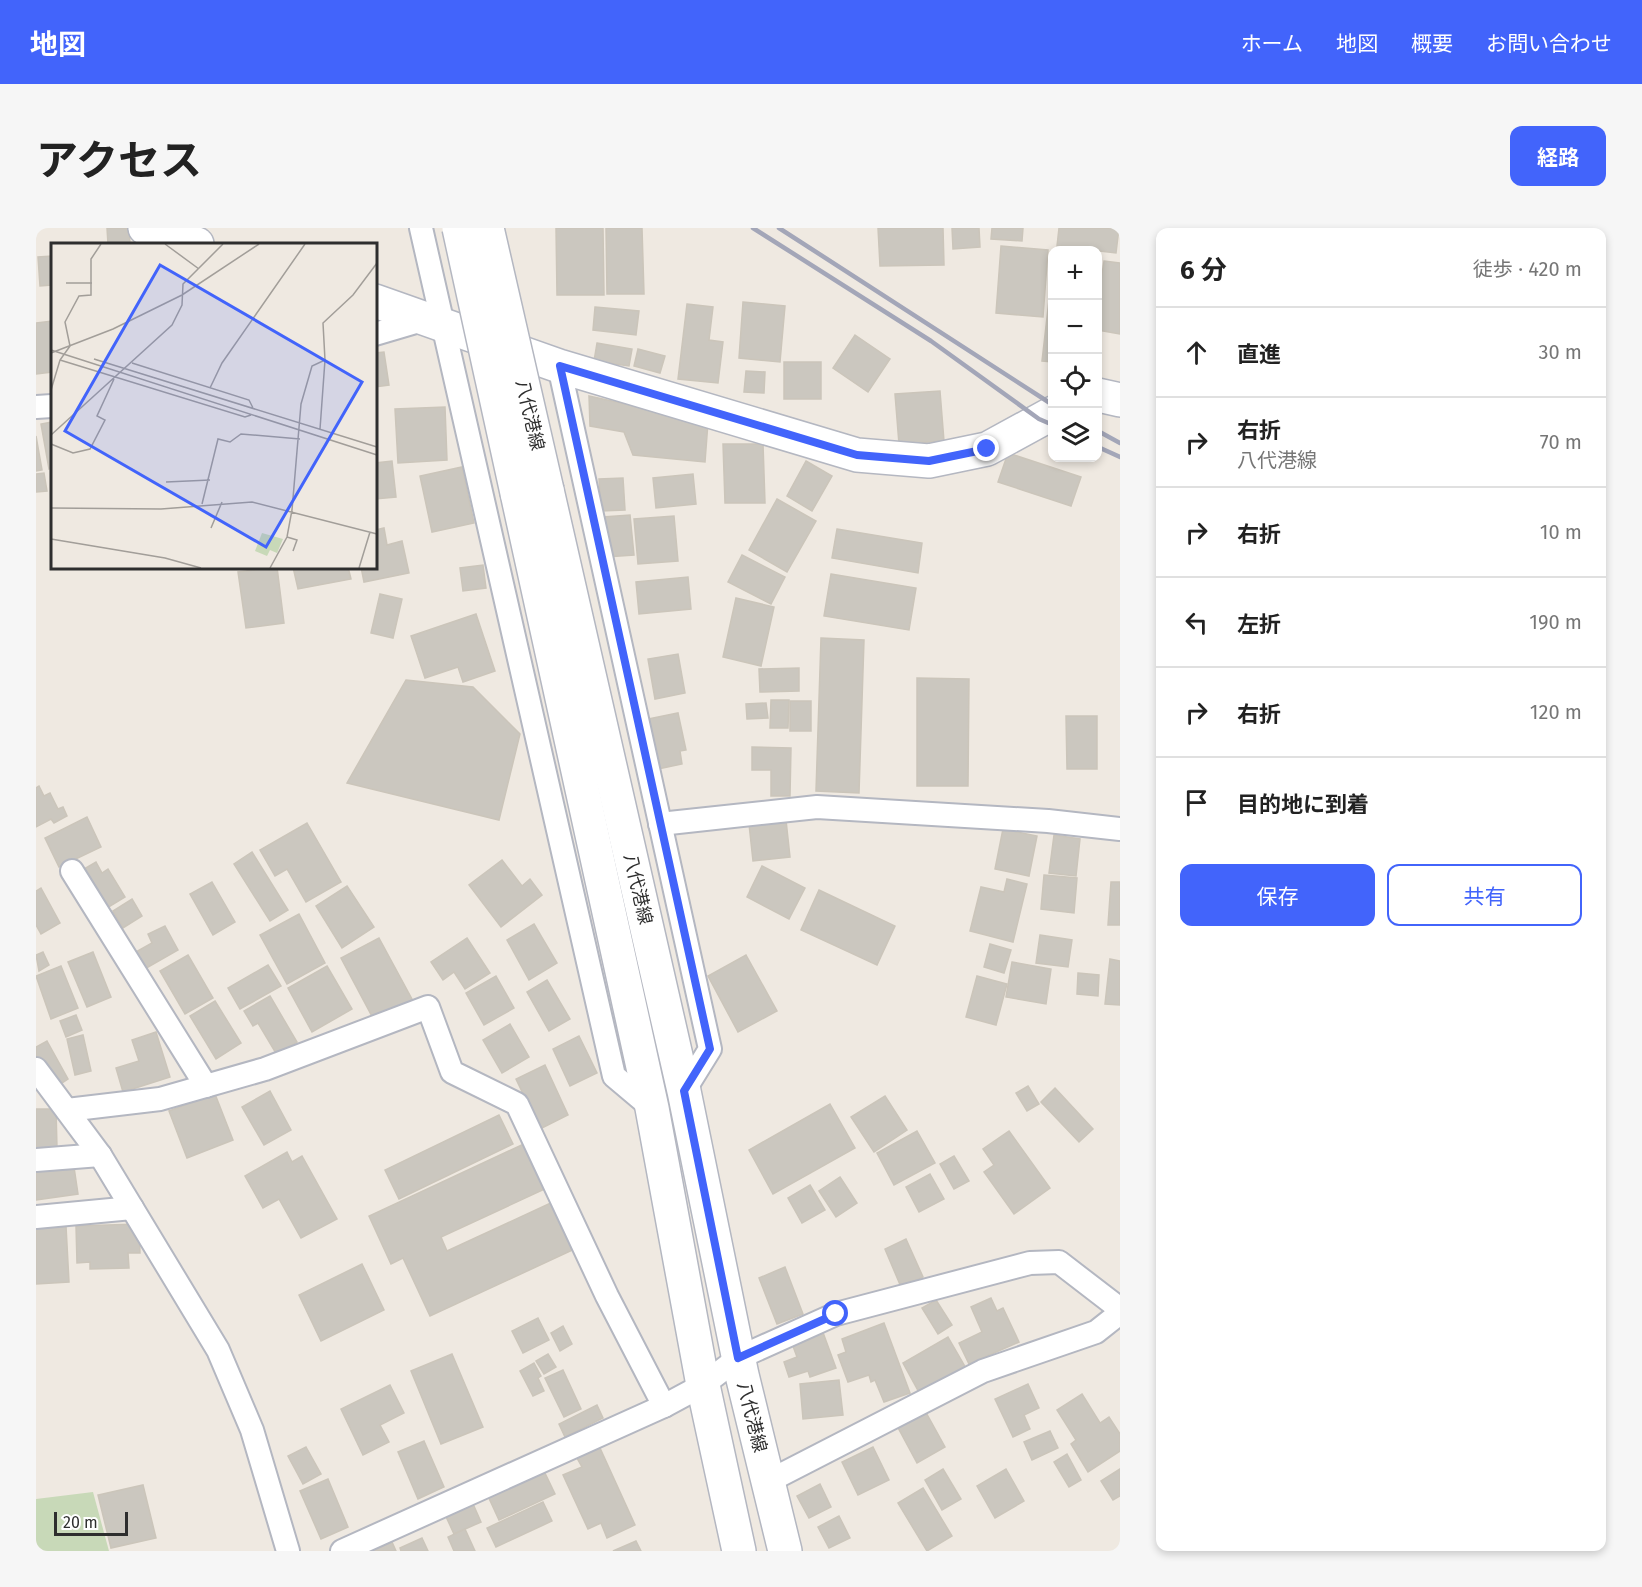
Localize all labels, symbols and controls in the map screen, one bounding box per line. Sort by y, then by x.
text: 地図 [30,28,86,61]
text: ホーム [1241,31,1303,57]
text: 地図 [1336,31,1378,57]
text: 概要 [1411,31,1453,57]
text: お問い合わせ [1486,31,1612,57]
button: 経路 [1510,126,1606,186]
text: アクセス [36,136,202,186]
inset map [51,243,376,568]
map controls [1048,246,1102,462]
button: + [1048,246,1102,300]
text: 6 分 [1180,255,1227,286]
text: 徒歩 · 420 m [1473,257,1582,281]
button: − [1048,300,1102,354]
icon: ahead [1180,336,1213,369]
text: 30 m [1538,340,1582,364]
text: 直進 [1237,341,1281,368]
button: locate [1048,354,1102,408]
street label: 八代港線 [511,377,549,453]
button: layers [1048,408,1102,462]
text: 右折 [1237,417,1281,444]
icon: right [1180,426,1213,459]
text: 70 m [1540,430,1582,454]
route end [973,435,999,461]
text: 八代港線 [1237,448,1317,472]
icon: right [1180,516,1213,549]
text: 10 m [1540,520,1582,544]
text: 右折 [1237,521,1281,548]
icon: left [1180,606,1213,639]
text: 190 m [1529,610,1582,634]
text: 左折 [1237,611,1281,638]
icon: right [1180,696,1213,729]
text: 120 m [1530,700,1582,724]
text: 右折 [1237,701,1281,728]
icon: arrive [1180,786,1213,819]
text: 目的地に到着 [1237,791,1369,818]
street label: 八代港線 [619,851,657,927]
button: 保存 [1180,864,1375,926]
button: 共有 [1387,864,1582,926]
route start [822,1300,848,1326]
street label: 八代港線 [733,1379,771,1455]
scale bar [54,1509,128,1536]
text: 20 m [63,1513,98,1532]

